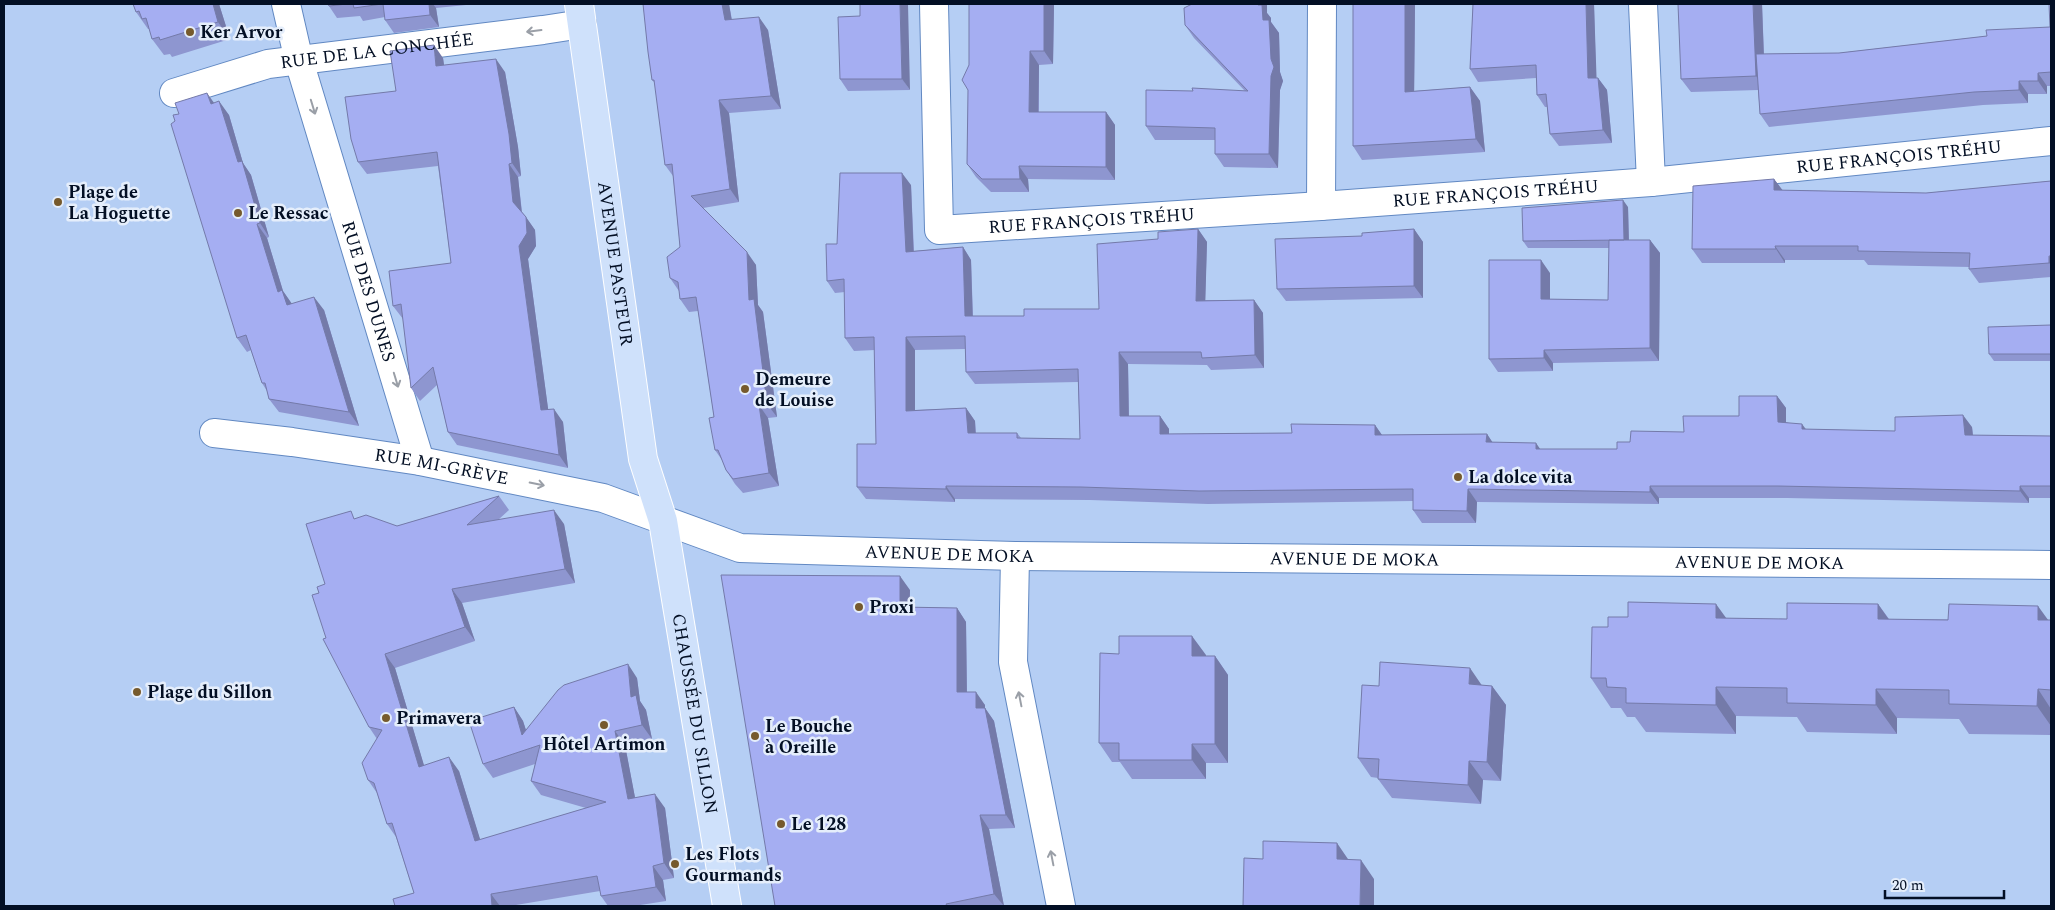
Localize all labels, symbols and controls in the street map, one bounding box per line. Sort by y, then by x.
place label: Ker Arvor [200,19,283,46]
street label: RUE DE LA CONCHÉE [278,25,475,76]
marker: Ker Arvor [184,26,196,38]
one-way arrow [526,26,542,36]
one-way arrow [309,99,319,115]
street label: RUE FRANÇOIS TRÉHU [1795,133,2003,181]
street label: RUE FRANÇOIS TRÉHU [1392,172,1600,214]
place label: Plage de La Hoguette [68,179,170,227]
street label: AVENUE PASTEUR [591,180,640,347]
marker: Plage de La Hoguette [52,196,64,208]
place label: Le Ressac [248,200,329,227]
street label: RUE FRANÇOIS TRÉHU [988,200,1196,240]
marker: Le Ressac [232,207,244,219]
street label: RUE DES DUNES [335,217,403,365]
place label: Demeure de Louise [755,366,834,414]
one-way arrow [391,372,401,388]
marker: Demeure de Louise [739,383,751,395]
street label: RUE MI-GRÈVE [373,441,511,492]
place label: La dolce vita [1468,464,1573,491]
marker: La dolce vita [1452,471,1464,483]
one-way arrow [528,480,544,490]
street label: AVENUE DE MOKA [864,538,1034,570]
street label: AVENUE DE MOKA [1269,545,1439,573]
street label: AVENUE DE MOKA [1674,548,1844,577]
place label: Proxi [869,594,914,621]
marker: Proxi [853,601,865,613]
street label: CHAUSSÉE DU SILLON [665,611,725,816]
place label: Plage du Sillon [147,679,272,706]
marker: Plage du Sillon [131,686,143,698]
one-way arrow [1015,691,1025,707]
place label: Primavera [396,705,483,732]
marker: Primavera [380,712,392,724]
place label: Le Bouche à Oreille [765,713,852,761]
marker: Hôtel Artimon [598,719,610,731]
marker: Le Bouche à Oreille [749,730,761,742]
place label: Hôtel Artimon [543,731,665,758]
place label: Le 128 [791,811,846,838]
marker: Le 128 [775,818,787,830]
place label: Les Flots Gourmands [685,841,782,889]
one-way arrow [1047,851,1056,867]
marker: Les Flots Gourmands [669,858,681,870]
scale bar [1885,868,2004,900]
text: 20 m [1892,874,1924,897]

